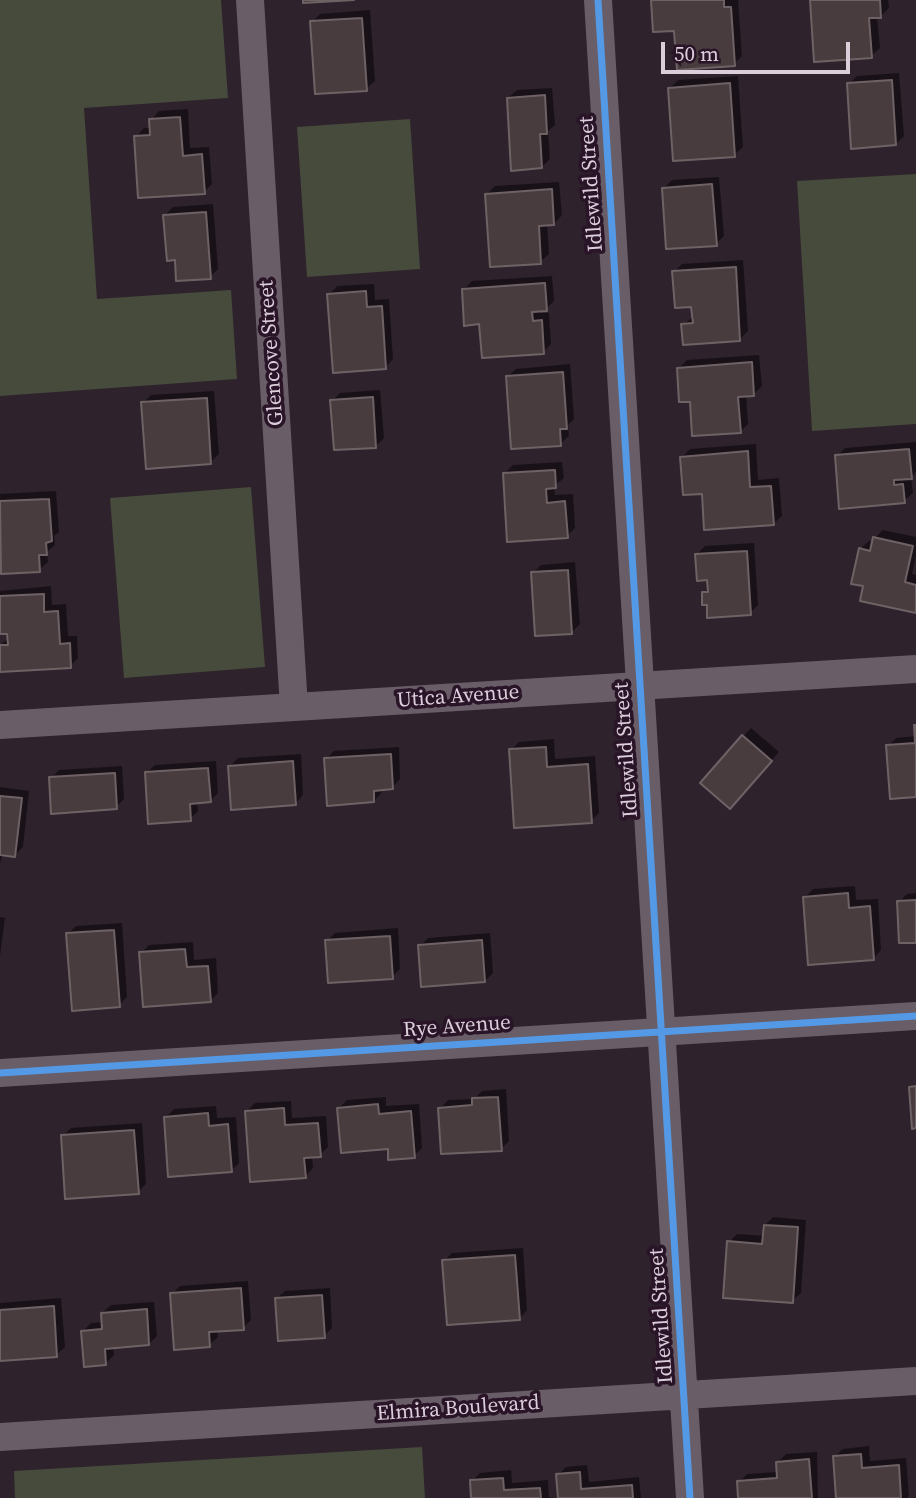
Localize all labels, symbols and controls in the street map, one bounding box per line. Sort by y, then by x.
scale bar [664,28,853,72]
text: 50 m [674,39,719,68]
street label: Idlewild Street [575,115,609,253]
street label: Glencove Street [254,279,290,427]
street label: Utica Avenue [396,680,520,714]
street label: Idlewild Street [610,681,644,819]
street label: Rye Avenue [402,1011,512,1043]
street label: Idlewild Street [645,1247,679,1385]
street label: Elmira Boulevard [376,1391,540,1427]

